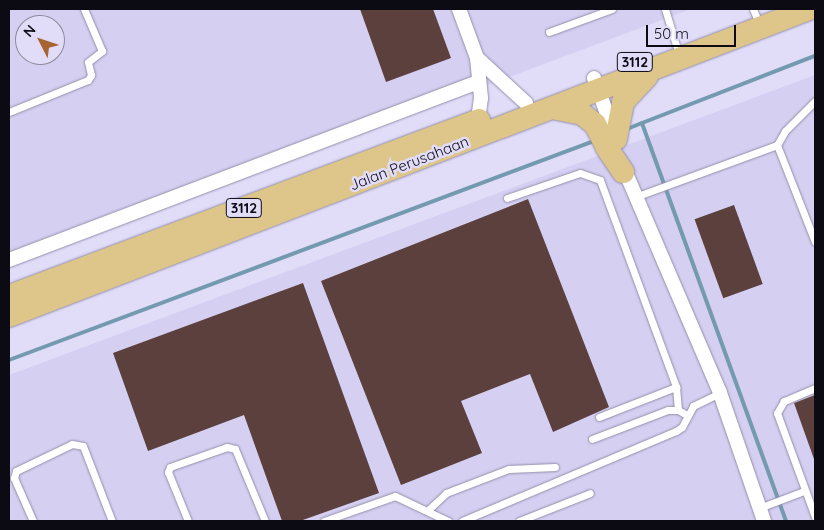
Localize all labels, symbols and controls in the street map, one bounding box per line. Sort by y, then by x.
north arrow [15,15,65,65]
scale bar [649,15,739,47]
text: N [19,21,40,41]
text: 50 m [654,24,689,43]
road number: 3112 [616,51,654,74]
street label: Jalan Perusahaan [347,132,471,194]
road number: 3112 [225,197,263,220]

